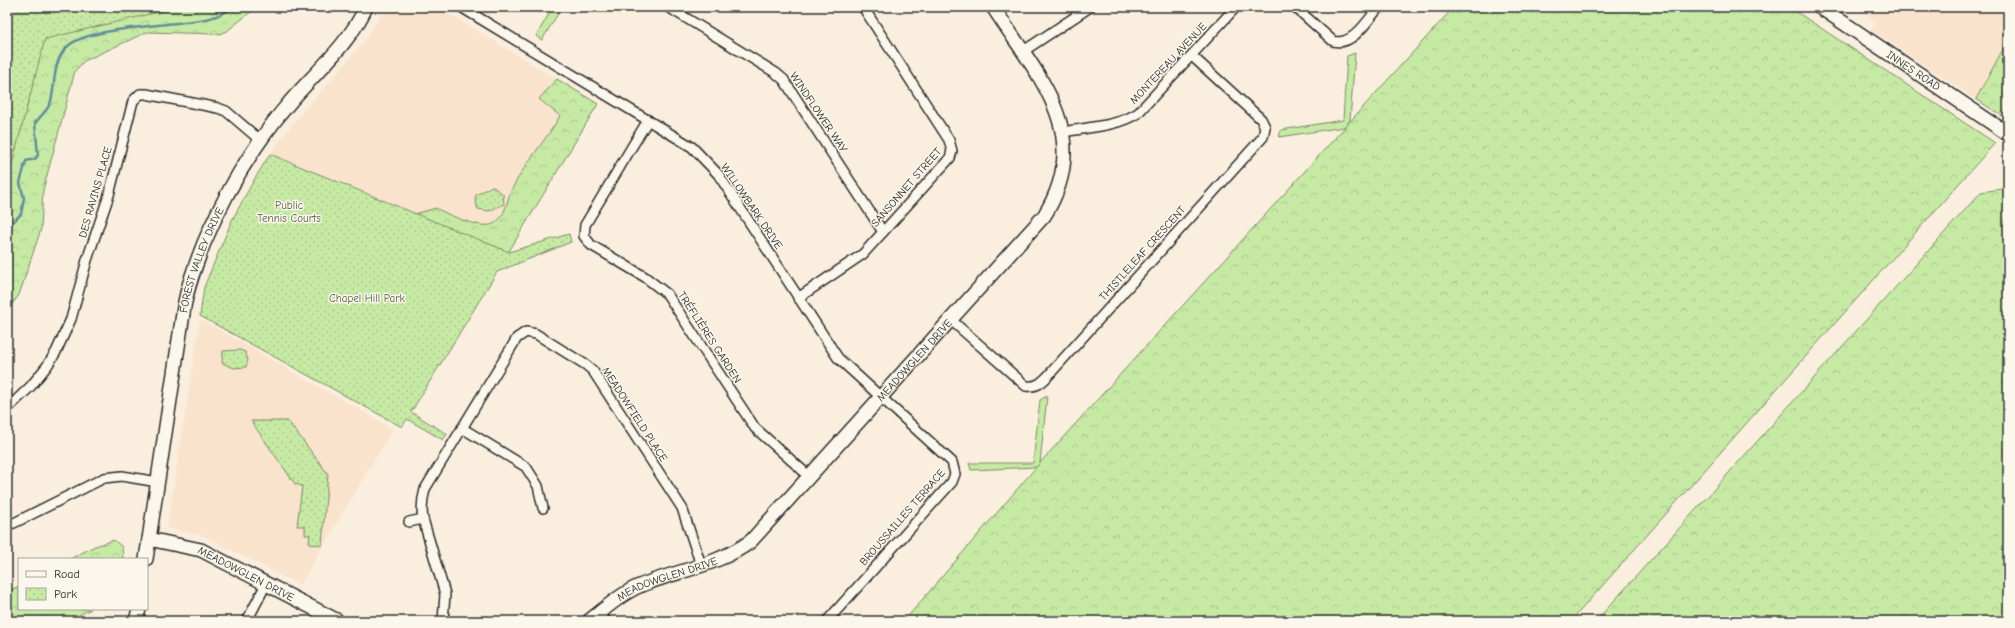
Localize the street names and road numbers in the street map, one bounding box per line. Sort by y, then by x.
street label: MONTEREAU AVENUE [1127,20,1210,107]
street label: INNES ROAD [1884,48,1943,94]
street label: WINDFLOWER WAY [787,70,851,155]
street label: DES RAVINS PLACE [76,145,115,239]
street label: SANSONNET STREET [868,145,945,230]
street label: WILLOWBARK DRIVE [718,161,785,252]
street label: THISTLELEAF CRESCENT [1096,203,1188,303]
street label: FOREST VALLEY DRIVE [177,205,227,314]
street label: TRÉFLIÈRES GARDEN [675,289,745,385]
street label: MEADOWGLEN DRIVE [874,316,955,404]
street label: MEADOWFIELD PLACE [599,364,670,464]
street label: BROUSSAILLES TERRACE [857,466,948,568]
street label: MEADOWGLEN DRIVE [196,544,296,604]
street label: MEADOWGLEN DRIVE [615,554,720,604]

